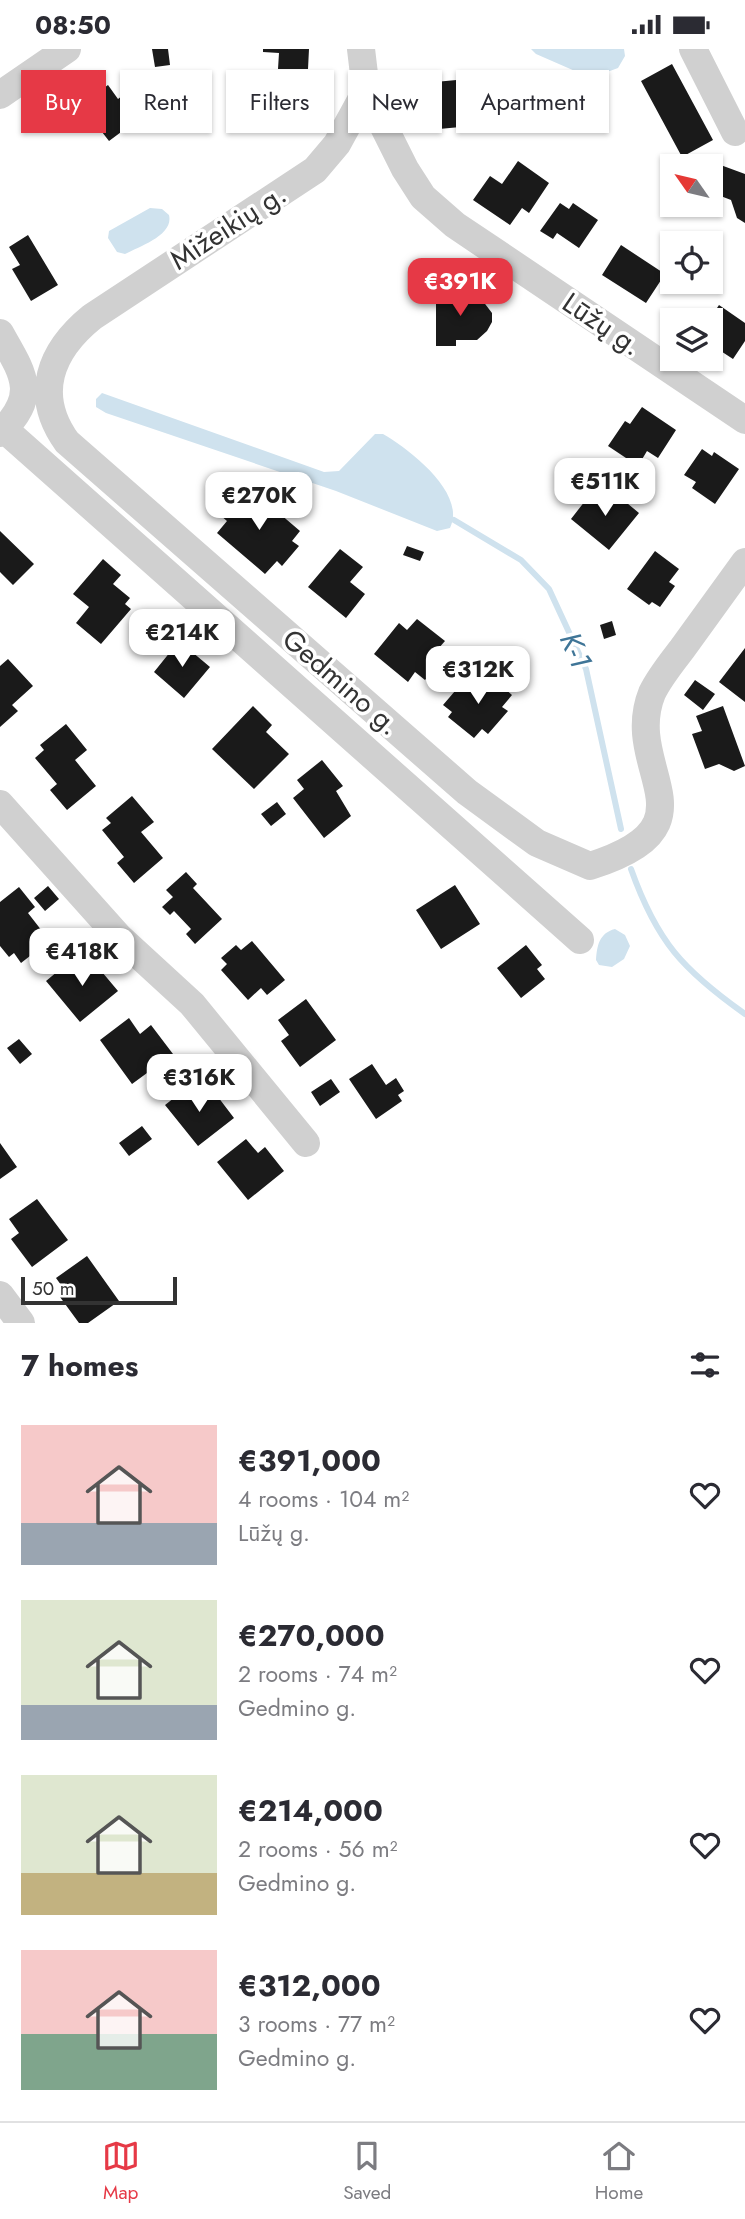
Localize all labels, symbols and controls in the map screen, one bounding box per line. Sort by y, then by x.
text: 08:50 [35,6,111,44]
chip: Buy [21,70,106,133]
chip: Rent [120,70,212,133]
chip: Filters [226,70,334,133]
chip: New [348,70,442,133]
chip: Apartment [456,70,609,133]
north arrow [660,154,723,217]
map controls [660,154,723,371]
street label: Mižeikių g. [162,174,294,280]
button: locate [660,231,723,294]
pin: €391K [411,259,509,318]
text: €391K [424,264,496,298]
street label: Lūžų g. [554,283,650,365]
button: layers [660,308,723,371]
pin: €511K [556,459,654,518]
text: €511K [570,464,640,498]
pin: €270K [210,473,308,532]
text: €270K [221,478,297,512]
pin: €214K [133,609,231,669]
text: €214K [145,615,219,649]
street label: Gedmino g. [273,619,409,745]
water label: K-1 [549,625,603,675]
pin: €312K [429,647,527,706]
text: €312K [442,652,514,686]
pin: €418K [33,929,131,988]
text: €418K [45,934,119,968]
pin: €316K [150,1055,248,1114]
text: €316K [163,1060,235,1094]
scale bar [21,1274,177,1306]
text: 50 m [32,1275,75,1302]
text: 7 homes [21,1344,138,1387]
icon: filters [686,1346,724,1384]
text: €391,000 [238,1439,381,1482]
icon: home [77,1453,161,1537]
icon: heart [686,1476,724,1514]
text: 4 rooms · 104 m² [238,1482,409,1516]
text: Lūžų g. [238,1516,310,1550]
text: €270,000 [238,1614,385,1657]
icon: home [77,1628,161,1712]
icon: heart [686,1651,724,1689]
text: 2 rooms · 74 m² [238,1657,397,1691]
text: Gedmino g. [238,1691,356,1725]
text: €214,000 [238,1789,383,1832]
icon: home [77,1803,161,1887]
icon: heart [686,1826,724,1864]
text: 2 rooms · 56 m² [238,1832,398,1866]
text: Gedmino g. [238,1866,356,1900]
text: €312,000 [238,1964,381,2007]
icon: home [77,1978,161,2062]
icon: heart [686,2001,724,2039]
text: 3 rooms · 77 m² [238,2007,395,2041]
text: Gedmino g. [238,2041,356,2075]
tab: Map [102,2137,140,2206]
tab: Saved [343,2137,391,2206]
tab: Home [595,2137,643,2206]

